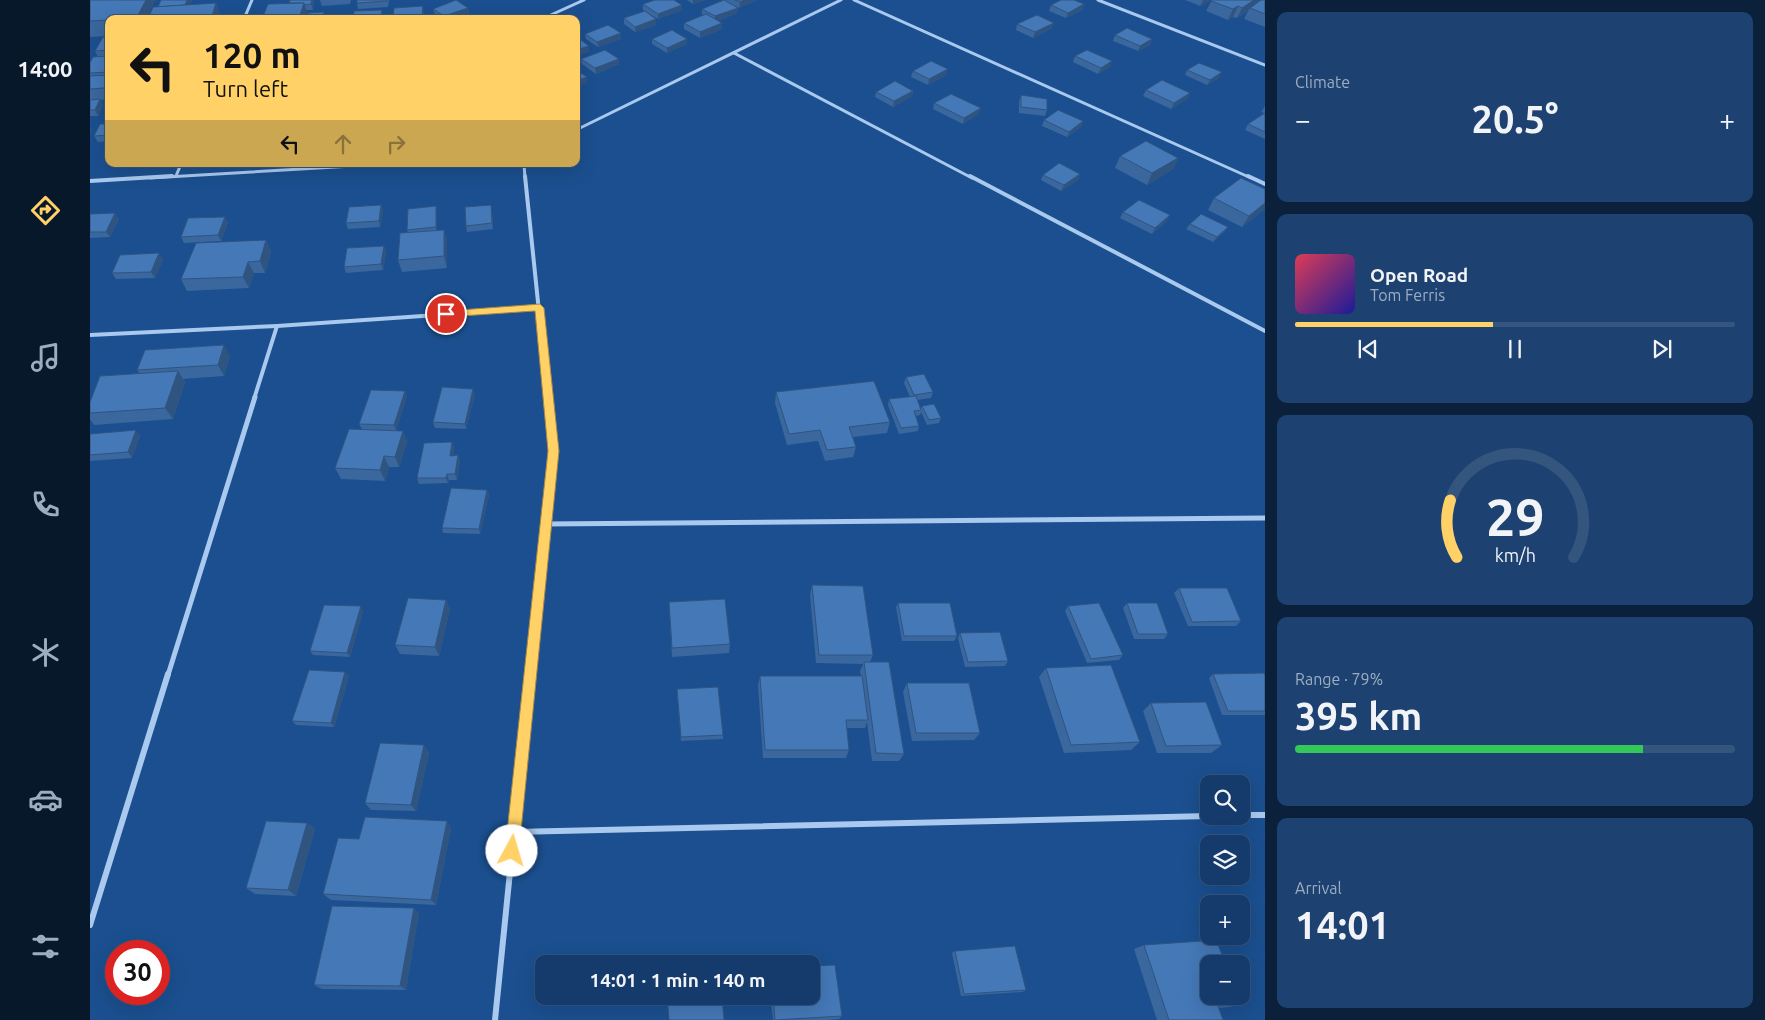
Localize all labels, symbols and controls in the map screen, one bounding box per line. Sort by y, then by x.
icon: left [120,35,185,100]
text: 120 m [203,35,301,75]
text: 14:00 [17,56,73,81]
text: Climate [1295,73,1350,91]
text: Turn left [203,76,288,101]
text: 20.5° [1471,98,1559,140]
text: − [1295,104,1311,135]
text: + [1719,104,1735,135]
icon: left [276,130,304,158]
icon: ahead [329,130,357,158]
icon: right [382,130,410,158]
icon: directions [28,193,63,228]
text: Open Road [1370,264,1468,286]
text: Tom Ferris [1370,286,1445,304]
pin [425,293,467,335]
icon: arrive [432,300,460,328]
icon: previous [1354,335,1382,363]
icon: pause [1501,335,1529,363]
icon: next [1648,335,1676,363]
icon: music [28,340,63,375]
icon: phone [28,487,63,522]
text: 29 [1486,488,1544,546]
text: km/h [1494,545,1536,565]
icon: climate [28,635,63,670]
text: Range · 79% [1295,670,1383,688]
text: 395 km [1295,695,1422,737]
map controls [1200,775,1250,1005]
button: search [1200,775,1250,825]
icon: car [28,782,63,817]
position arrow [485,824,537,876]
button: layers [1200,835,1250,885]
text: Arrival [1295,879,1342,897]
button: + [1200,895,1250,945]
text: 14:01 [1295,904,1390,946]
icon: filters [28,929,63,964]
speed limit sign: 30 [105,940,170,1005]
button: − [1200,955,1250,1005]
text: 14:01 · 1 min · 140 m [590,969,765,991]

